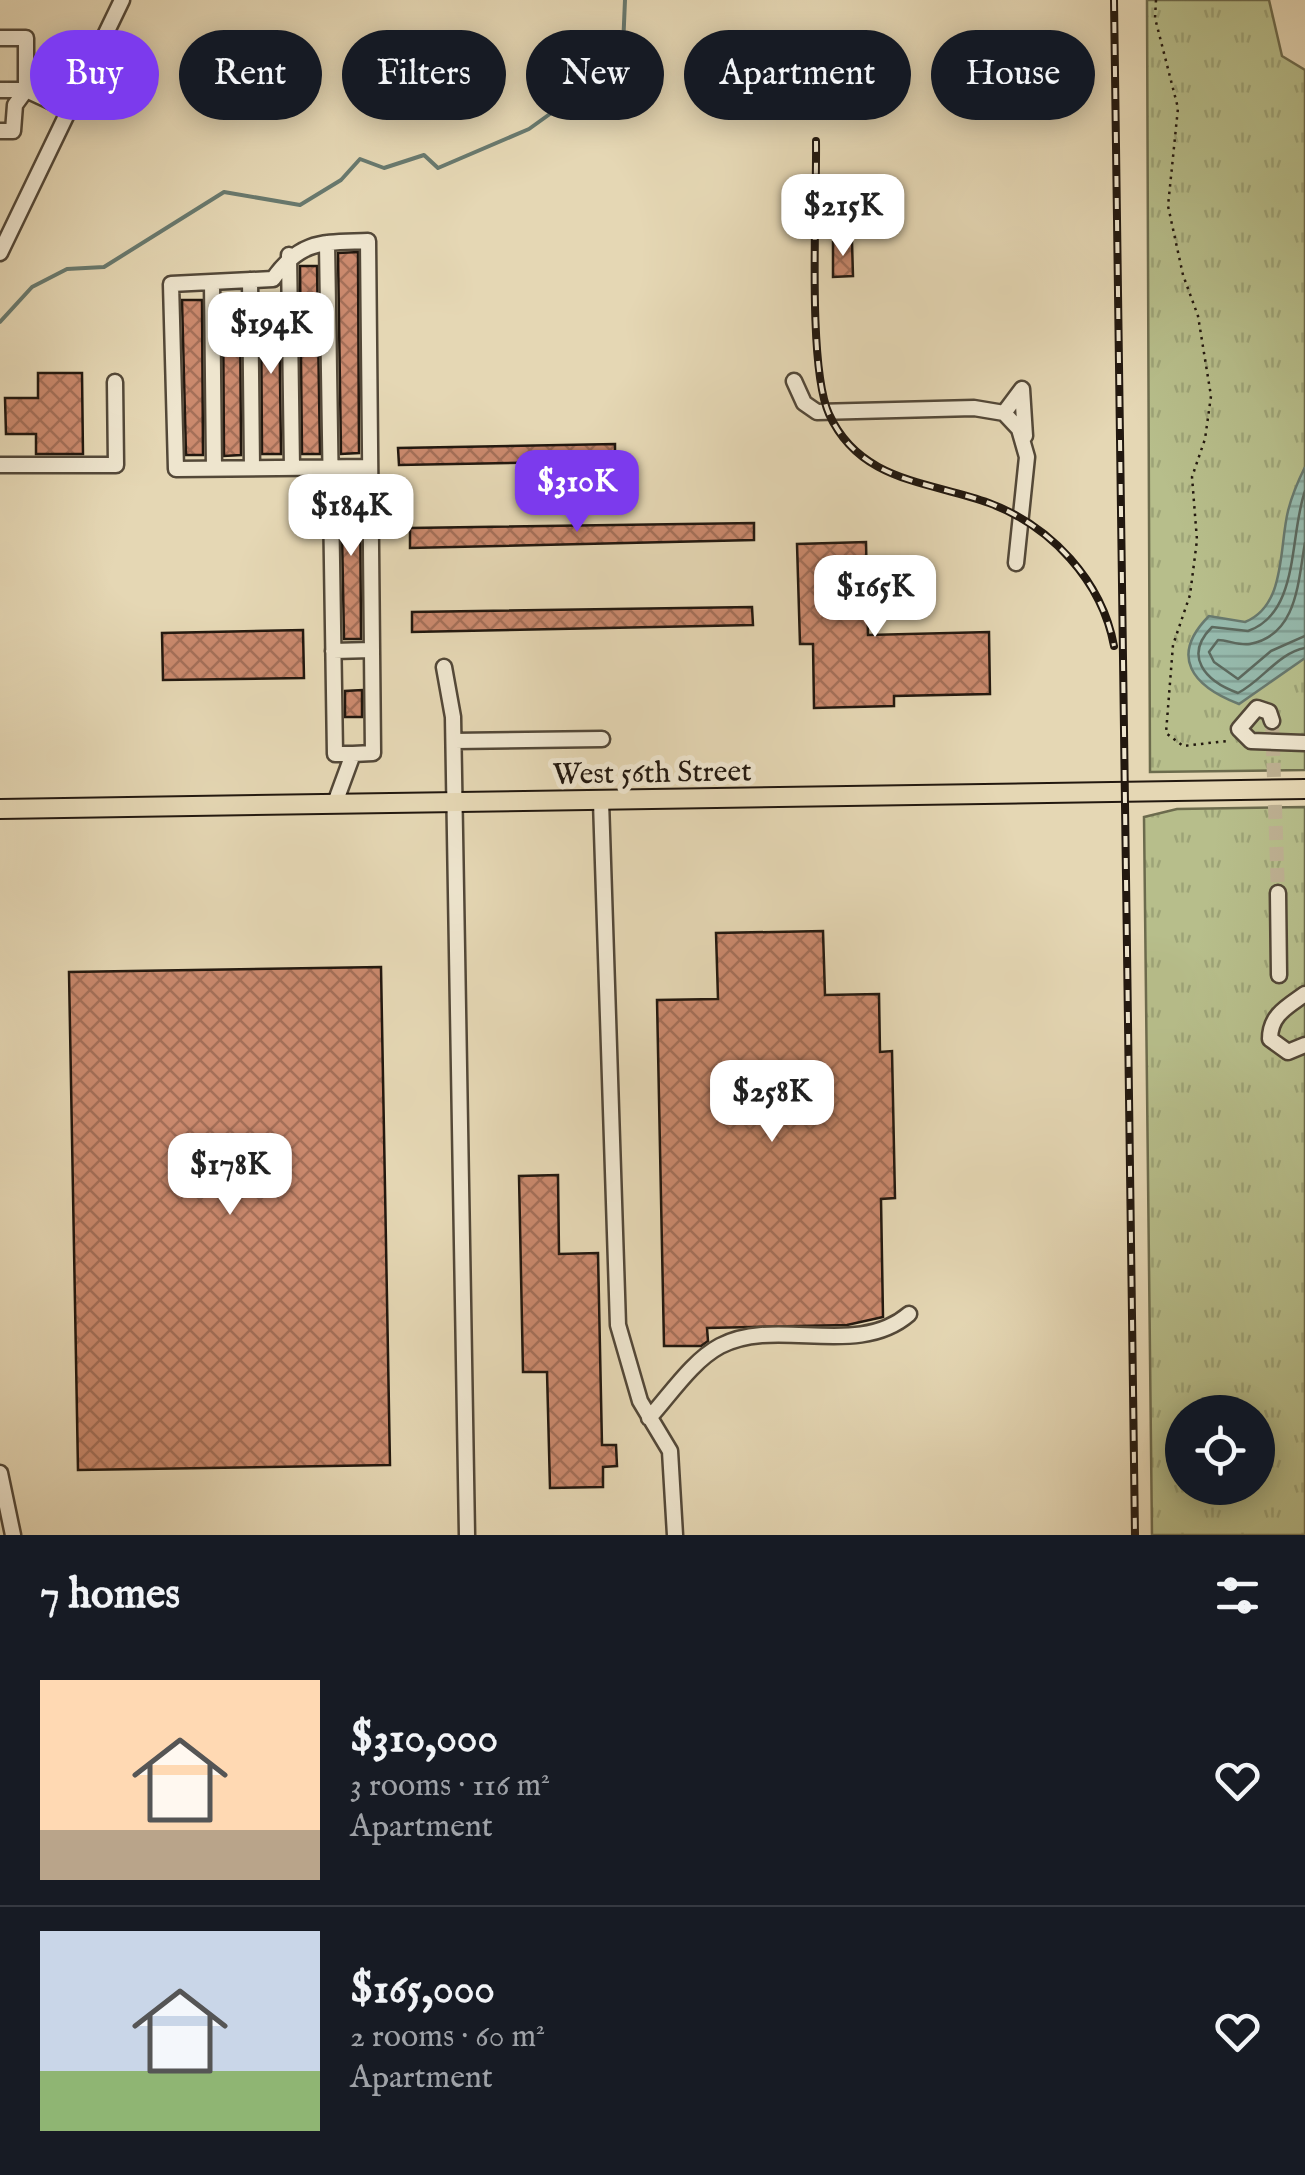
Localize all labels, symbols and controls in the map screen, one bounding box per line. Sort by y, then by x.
chip: Buy [30,30,159,120]
chip: Rent [179,30,322,120]
chip: Filters [342,30,506,120]
chip: New [526,30,664,120]
chip: Apartment [684,30,911,120]
chip: House [931,30,1095,120]
pin: $215K [773,174,913,259]
text: $215K [803,186,883,227]
pin: $194K [201,292,341,377]
text: $194K [230,304,312,345]
pin: $310K [507,450,647,535]
text: $310K [537,462,617,503]
pin: $184K [281,474,421,559]
text: $184K [310,486,392,527]
pin: $165K [805,555,945,640]
text: $165K [836,567,914,608]
street label: West 56th Street [552,753,752,795]
pin: $258K [702,1060,842,1145]
text: $258K [732,1072,812,1113]
pin: $178K [160,1133,300,1218]
text: $178K [190,1145,270,1186]
map controls [1165,1395,1275,1505]
button: locate [1165,1395,1275,1505]
icon: filters [1210,1568,1265,1623]
text: 7 homes [40,1569,180,1622]
text: $310,000 [350,1713,498,1766]
icon: home [120,1720,240,1840]
icon: heart [1210,1753,1265,1808]
text: 3 rooms · 116 m² [350,1766,550,1807]
text: Apartment [350,1807,493,1848]
text: $165,000 [350,1964,495,2017]
icon: home [120,1971,240,2091]
icon: heart [1210,2004,1265,2059]
text: 2 rooms · 60 m² [350,2017,545,2058]
text: Apartment [350,2058,493,2099]

